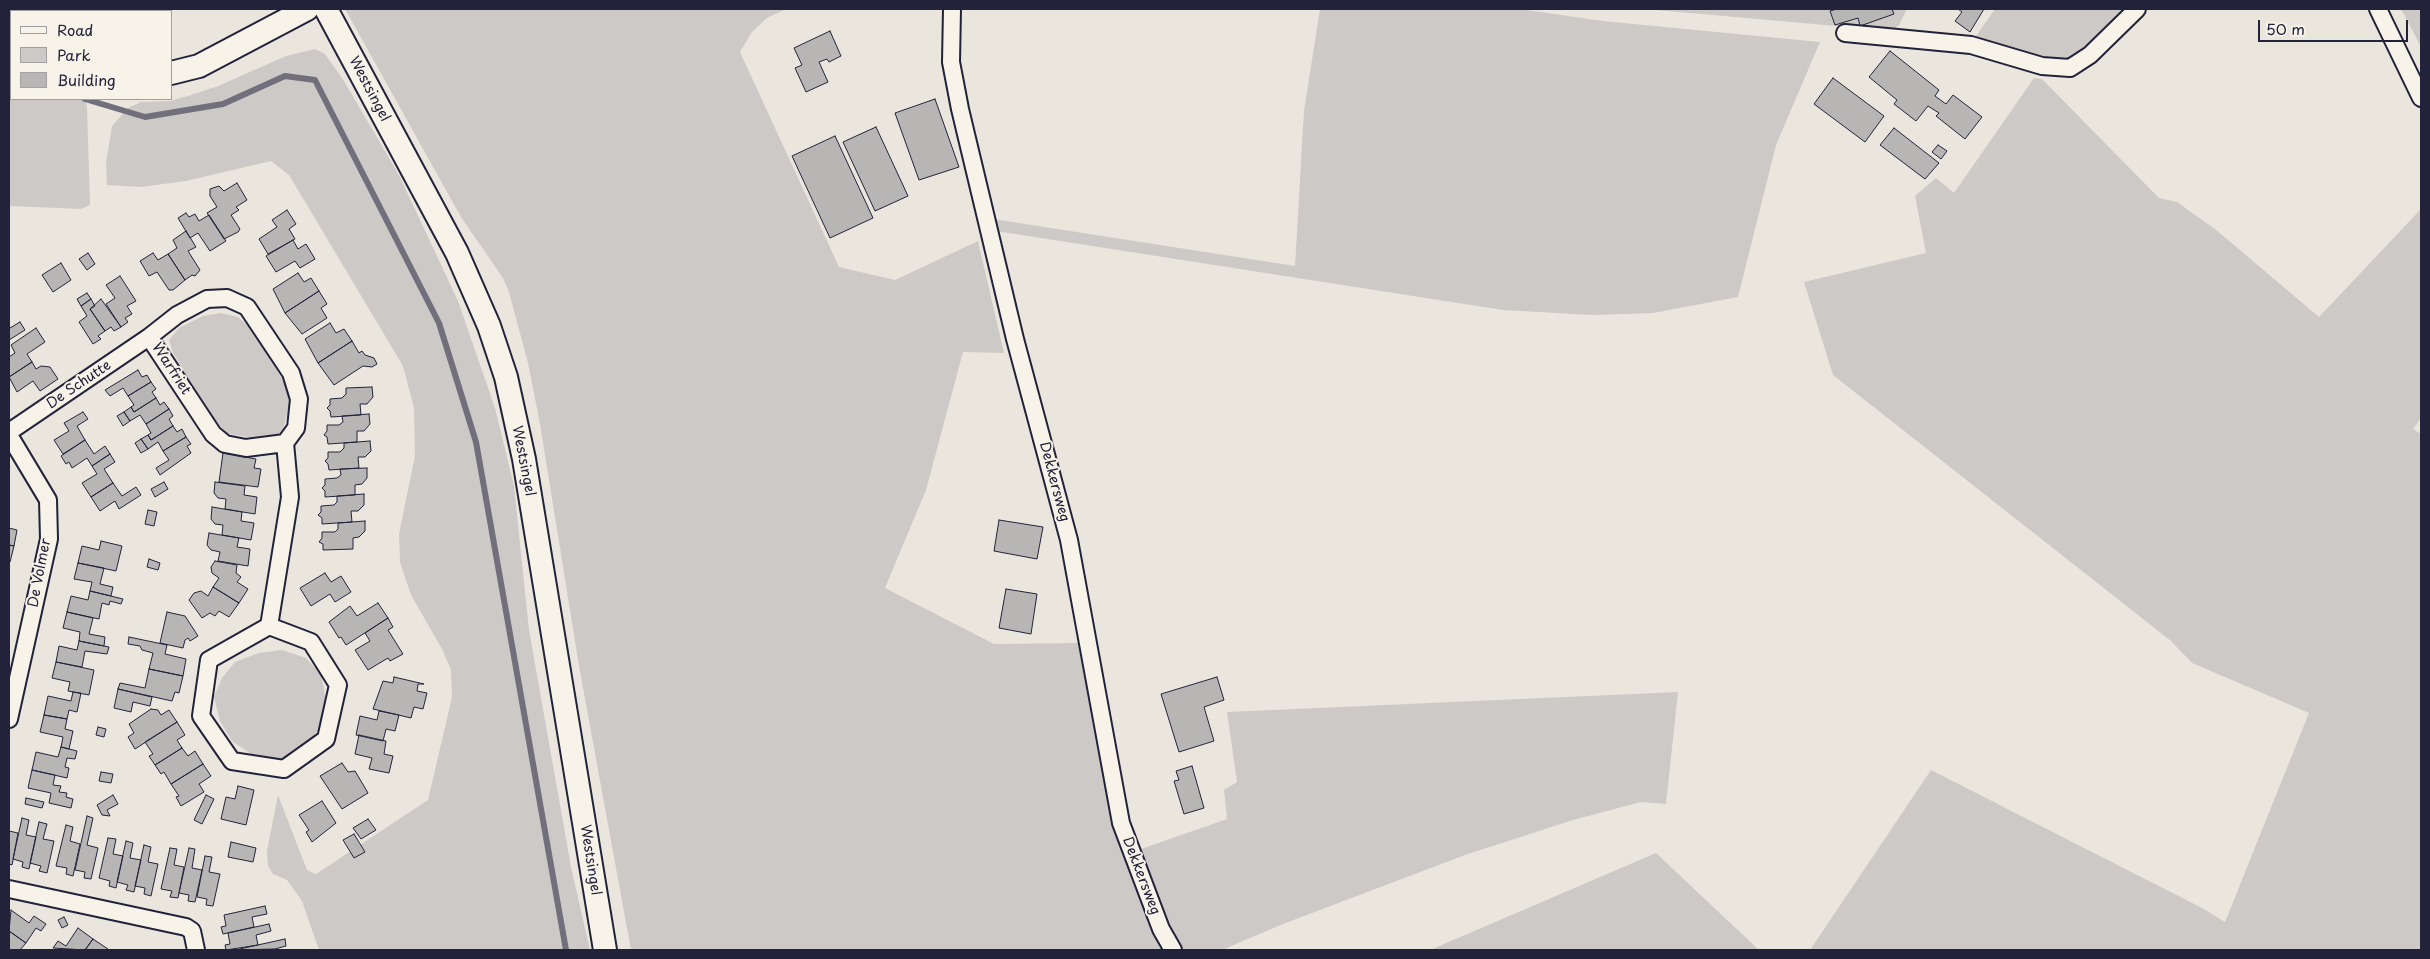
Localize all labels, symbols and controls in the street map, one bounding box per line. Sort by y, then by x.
legend [10,10,172,100]
scale bar [2260,10,2410,42]
text: 50 m [2266,17,2305,40]
text: Road [57,18,93,41]
text: Park [57,43,91,66]
street label: Westsingel [345,54,393,124]
text: Building [57,68,116,91]
street label: Warfriet [148,340,194,398]
street label: De Schutte [44,357,114,413]
street label: Westsingel [508,424,538,498]
street label: Dekkersweg [1035,440,1073,524]
street label: De Volmer [25,537,55,609]
street label: Westsingel [576,824,604,896]
street label: Dekkersweg [1118,835,1164,917]

